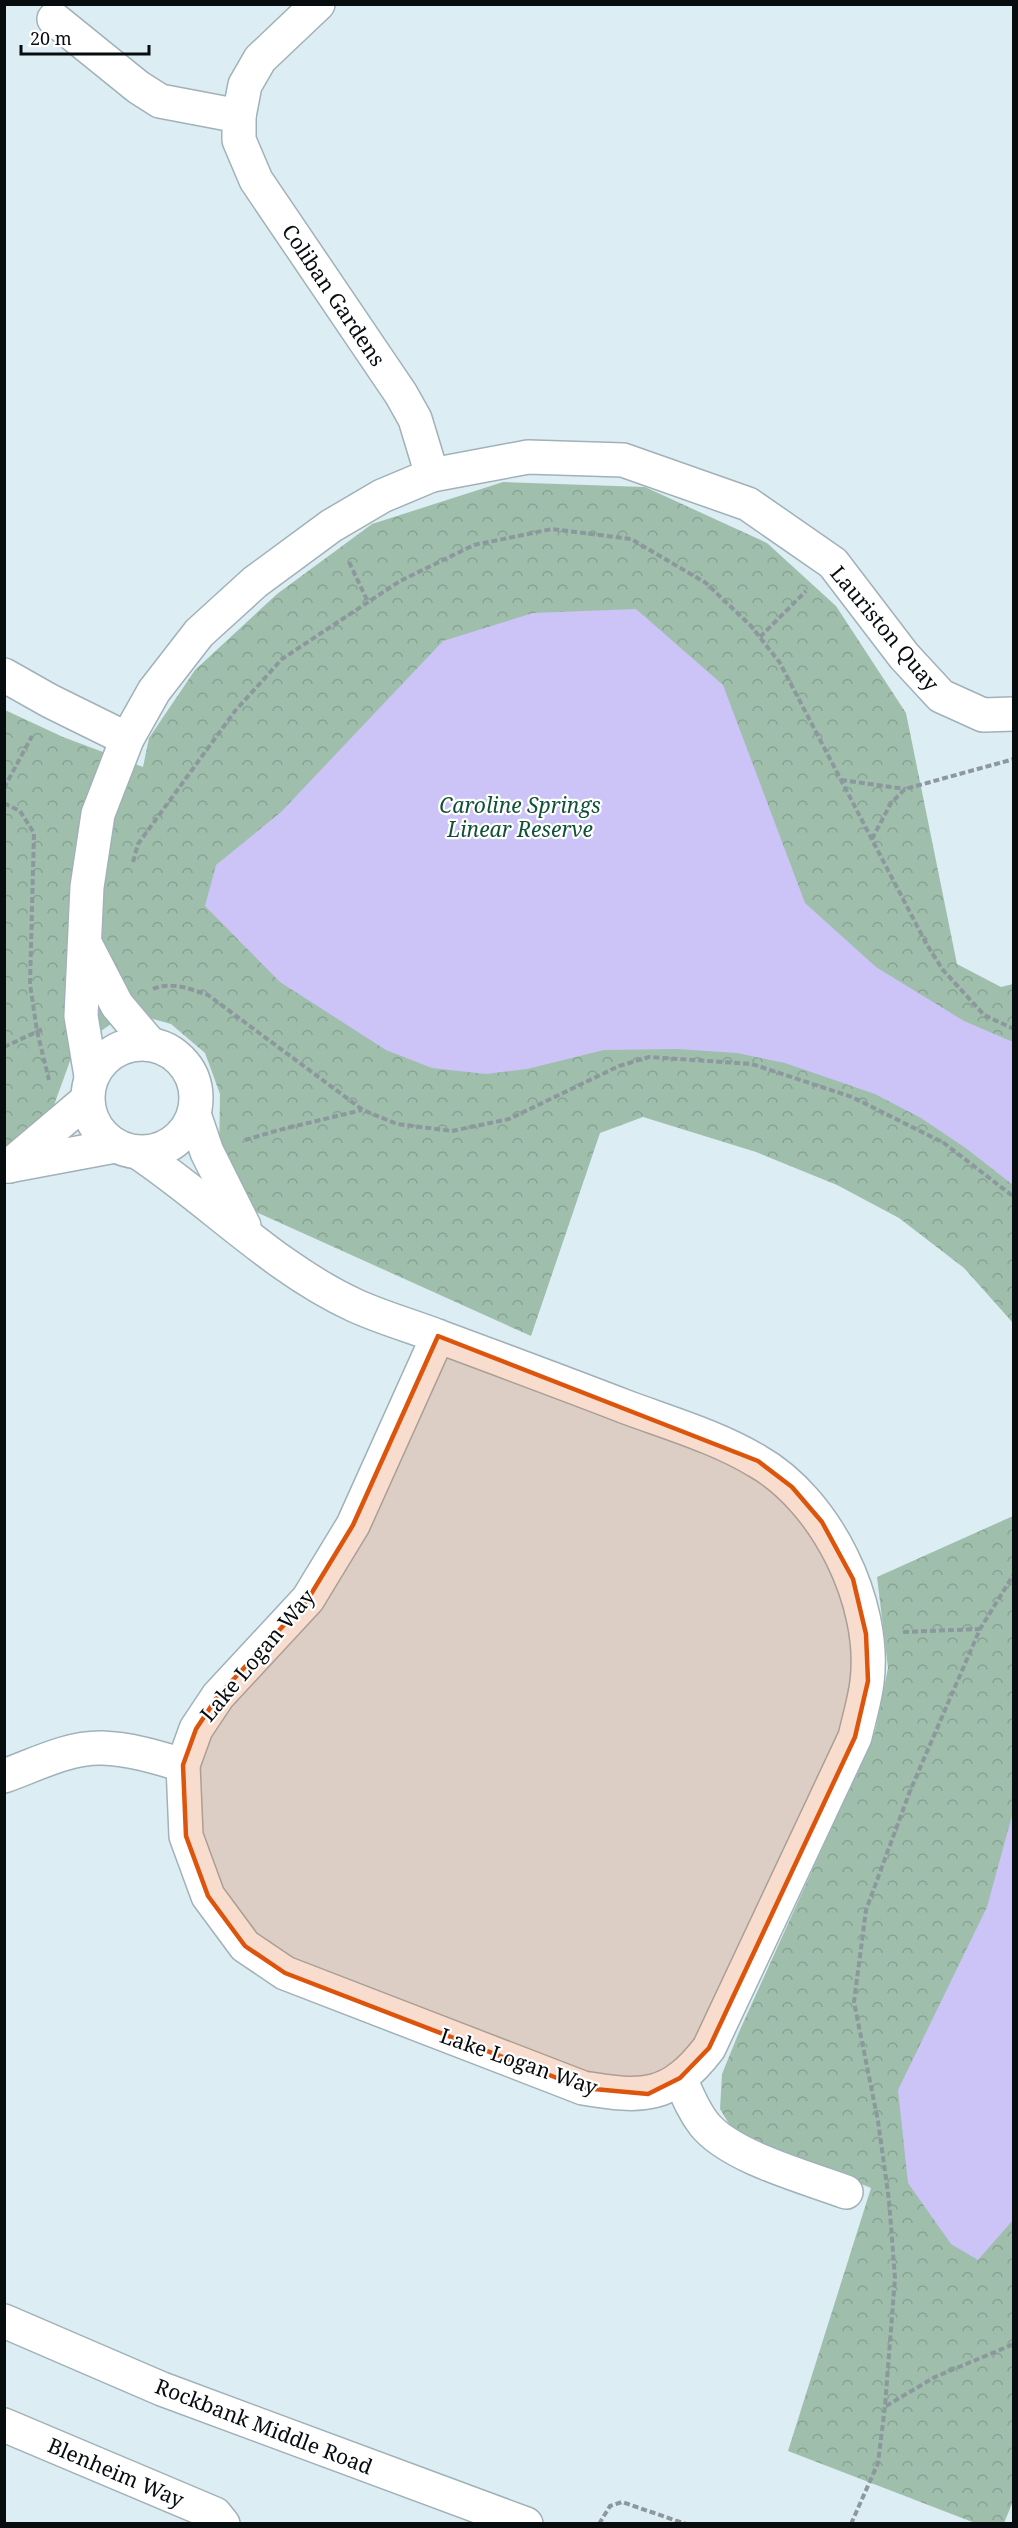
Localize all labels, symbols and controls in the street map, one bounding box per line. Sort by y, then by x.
scale bar [21,18,148,56]
text: 20 m [30,26,72,50]
street label: Coliban Gardens [276,218,392,372]
street label: Lauriston Quay [824,560,946,696]
park label: Caroline Springs Linear Reserve [439,791,601,843]
street label: Lake Logan Way [193,1583,321,1727]
street label: Lake Logan Way [437,2021,601,2101]
street label: Rockbank Middle Road [151,2372,377,2480]
street label: Blenheim Way [44,2431,189,2513]

